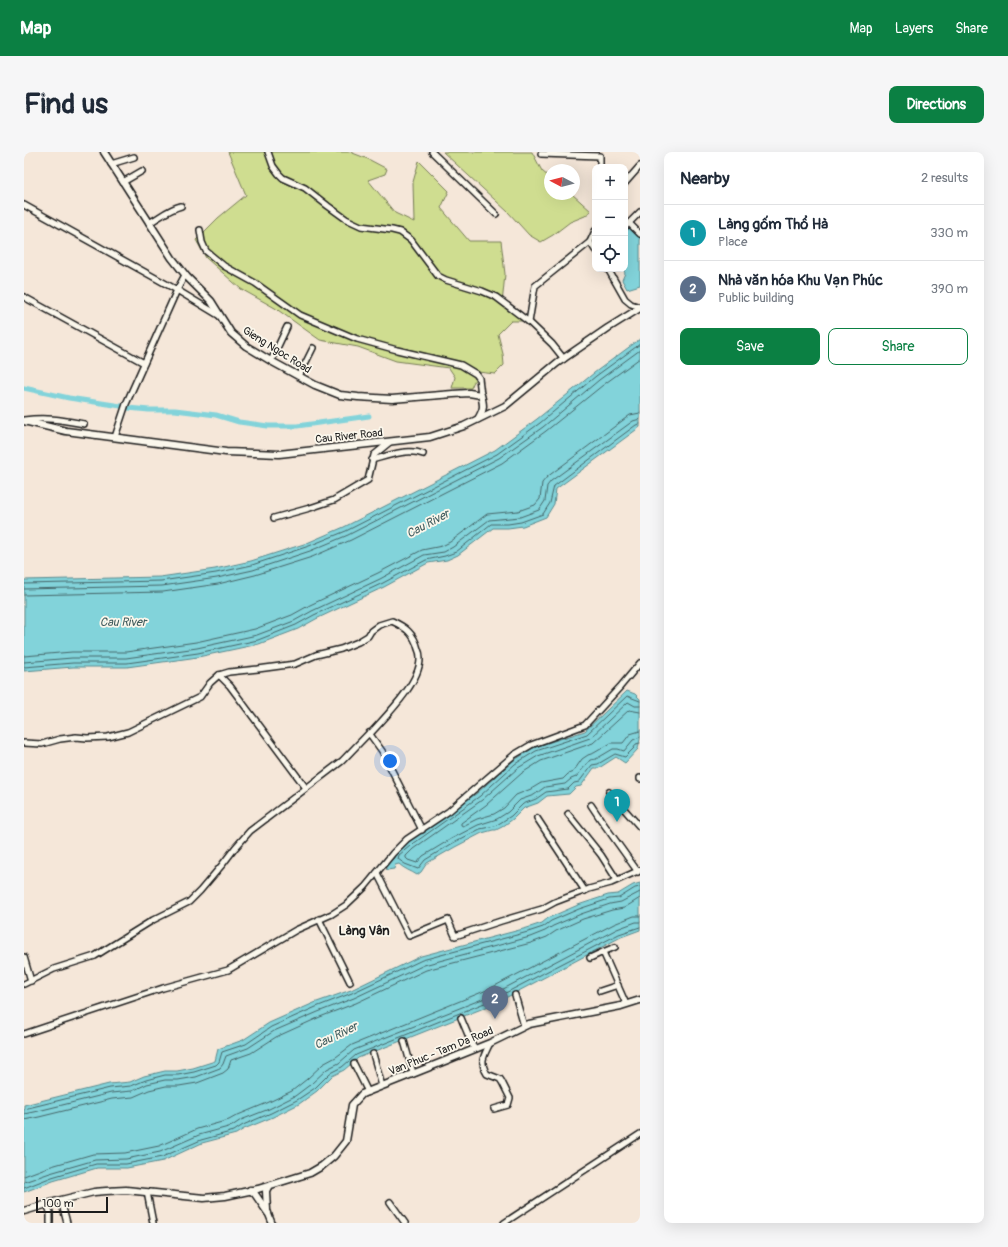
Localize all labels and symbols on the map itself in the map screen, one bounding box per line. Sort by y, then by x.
north arrow [544,164,580,200]
street label: Gieng Ngoc Road [240,324,314,376]
street label: Cau River Road [315,426,383,446]
water label: Cau River [404,506,454,542]
water label: Cau River [100,615,148,630]
your location [380,751,400,771]
pin: 1 [604,789,630,822]
district label: Làng Vân [338,923,390,939]
pin: 2 [482,986,508,1019]
water label: Cau River [312,1018,362,1053]
street label: Van Phuc - Tam Da Road [387,1024,495,1078]
scale bar [36,1195,108,1214]

